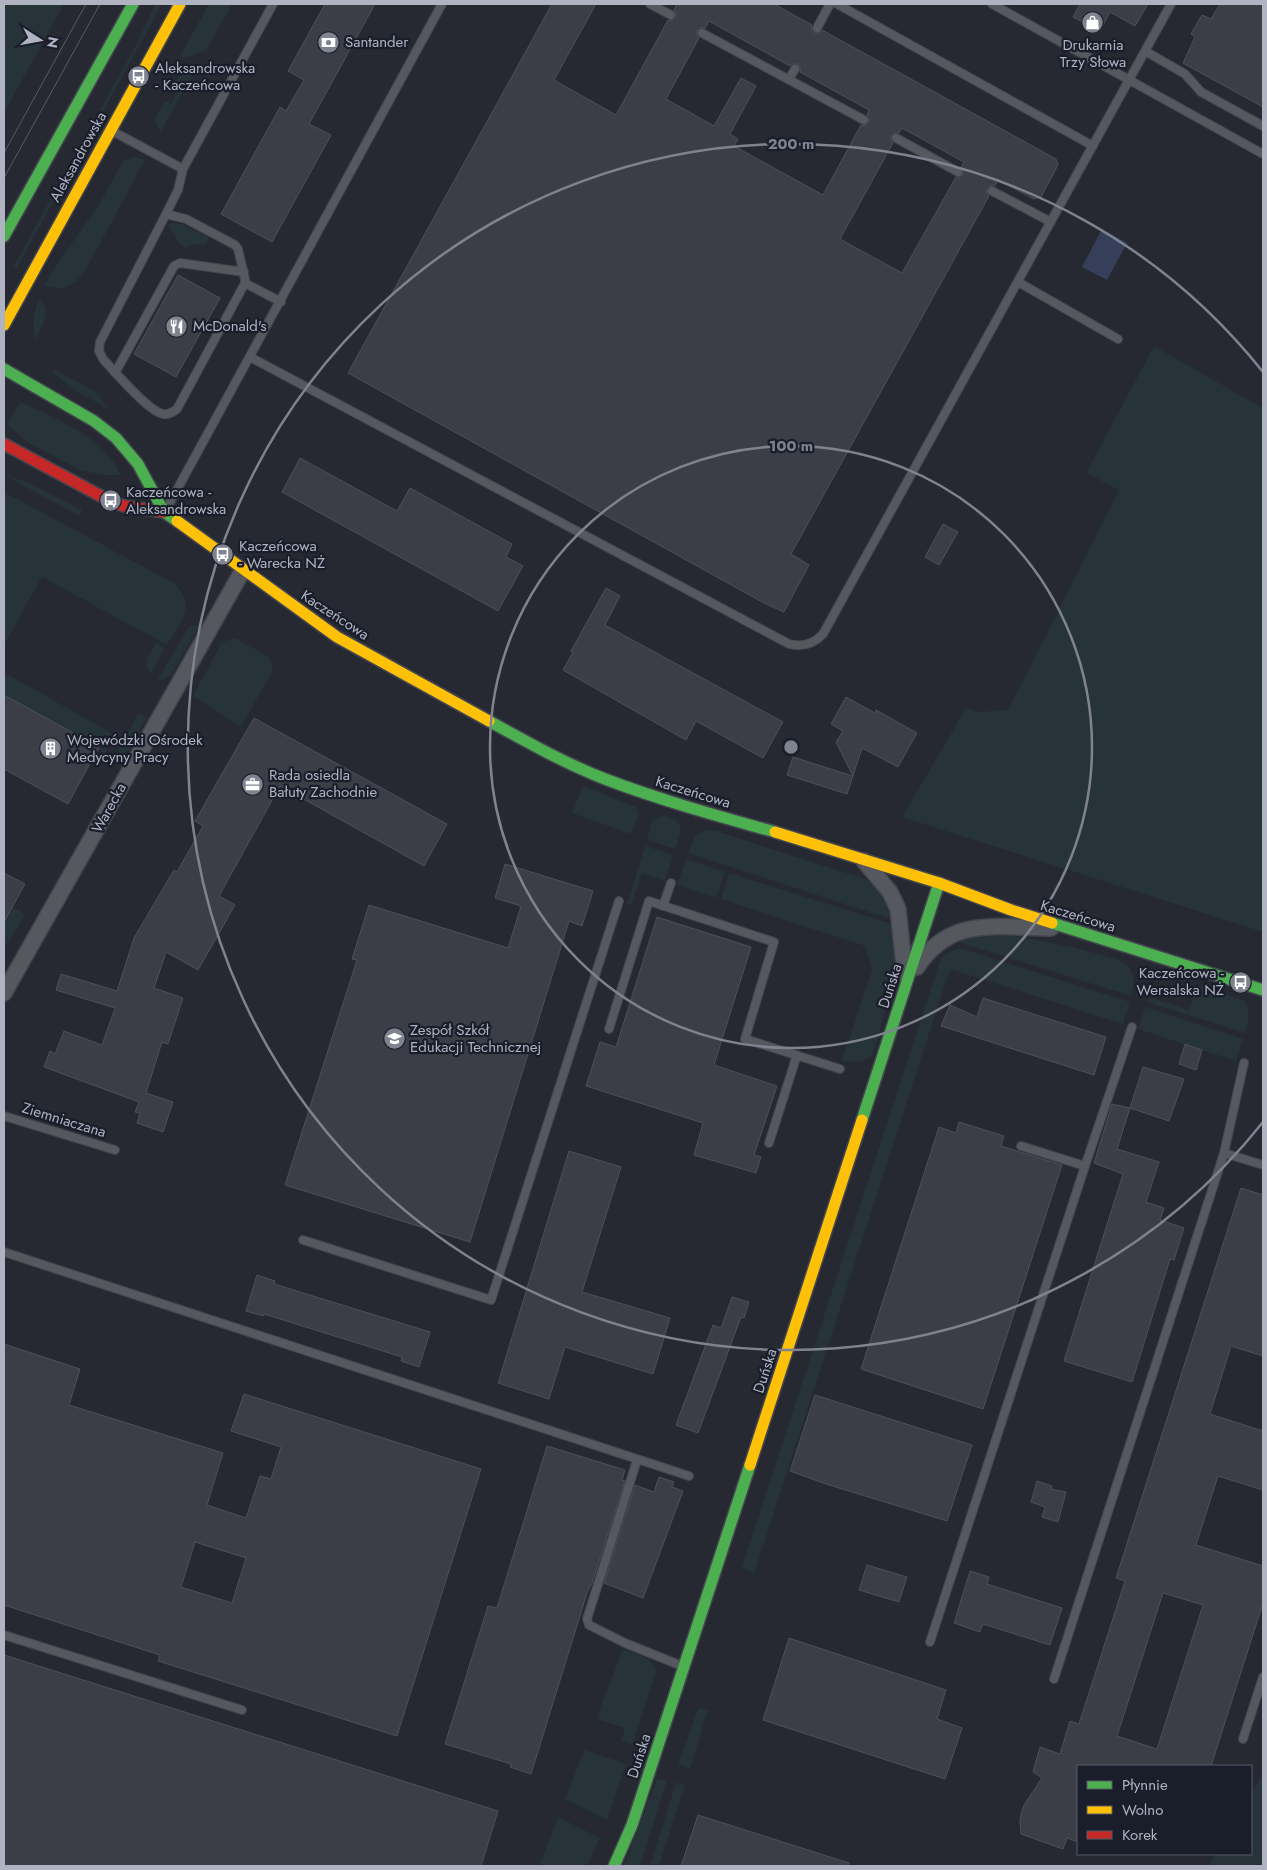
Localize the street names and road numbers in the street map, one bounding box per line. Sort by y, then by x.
street label: Aleksandrowska [44,108,112,206]
street label: Kaczeńcowa [296,585,374,645]
street label: Kaczeńcowa [653,770,733,814]
street label: Warecka [86,779,132,837]
street label: Kaczeńcowa [1038,894,1118,938]
street label: Duńska [872,961,908,1011]
street label: Ziemniaczana [19,1097,109,1143]
street label: Duńska [747,1346,783,1396]
street label: Duńska [621,1731,657,1781]

